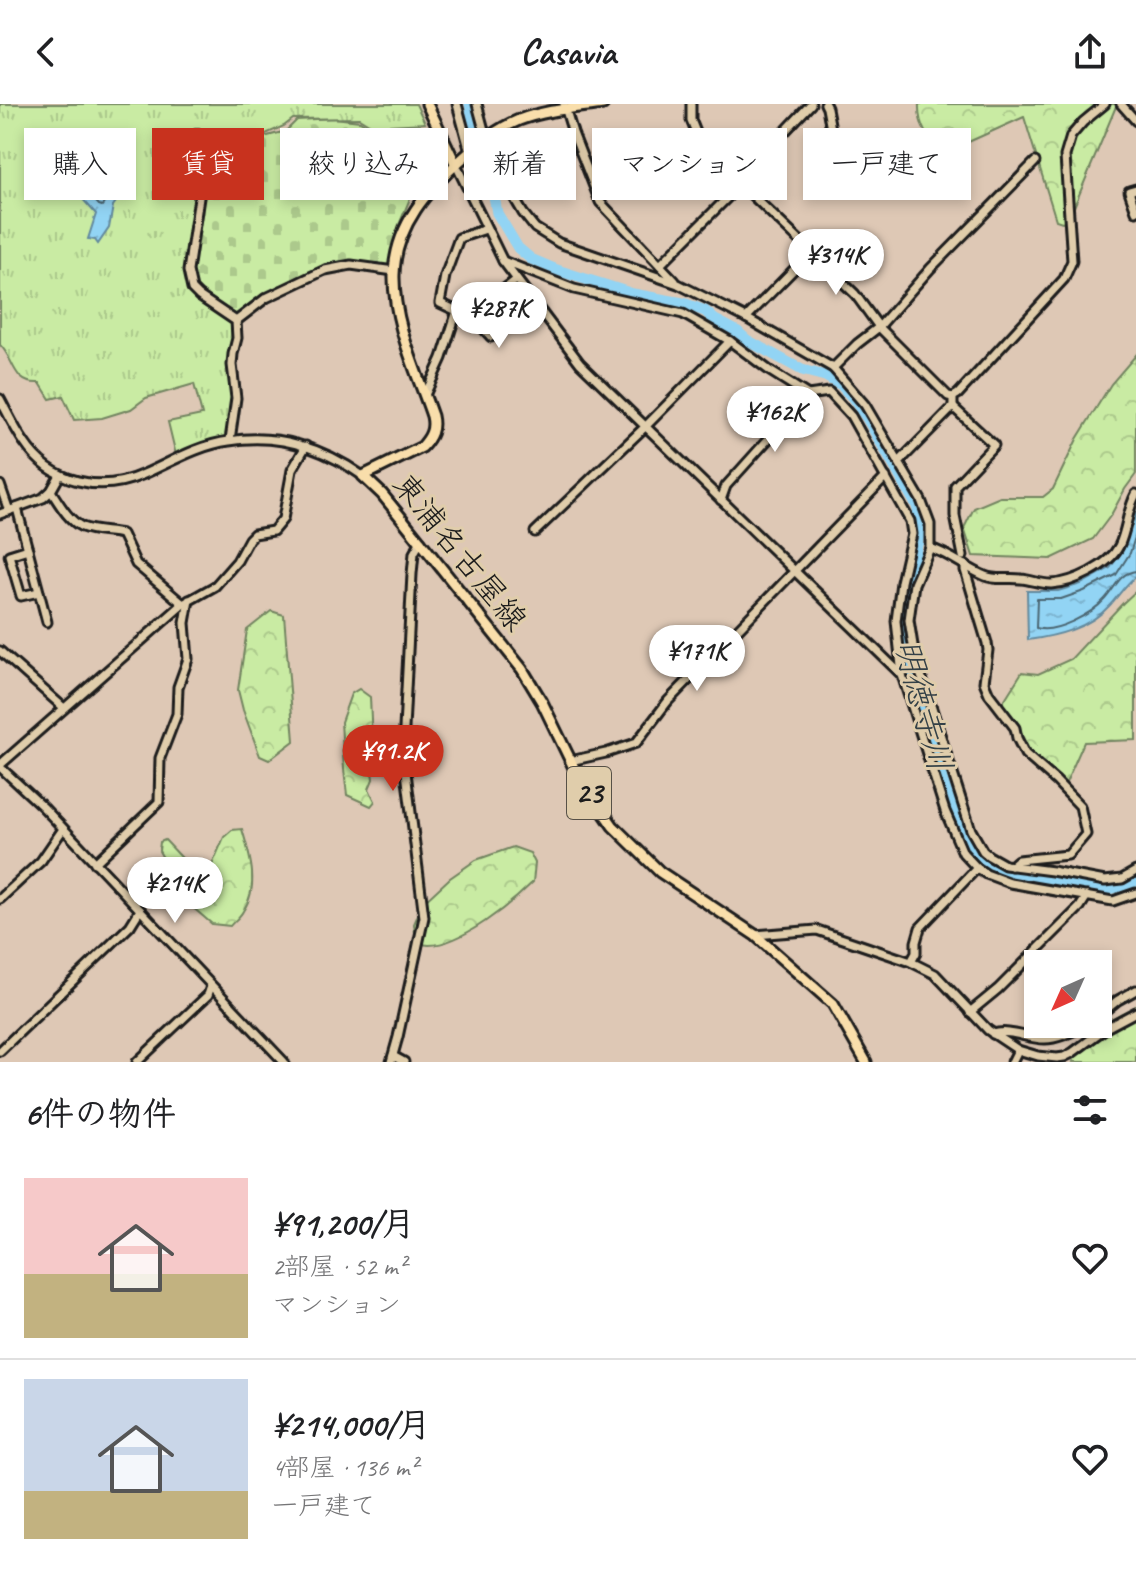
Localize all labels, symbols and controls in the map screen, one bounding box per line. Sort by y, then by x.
text: Casavia [520,29,616,75]
icon: back [24,30,68,74]
icon: share [1068,30,1112,74]
chip: 購入 [24,128,136,200]
chip: 賃貸 [152,128,264,200]
chip: 絞り込み [280,128,448,200]
chip: 新着 [464,128,576,200]
chip: マンション [592,128,787,200]
chip: 一戸建て [803,128,971,200]
pin: ¥314K [780,229,892,297]
text: ¥314K [806,238,866,271]
pin: ¥287K [443,282,555,350]
text: ¥287K [469,291,529,324]
pin: ¥162K [719,386,831,454]
text: ¥162K [745,395,805,428]
street label: 東浦名古屋線 [384,464,536,640]
pin: ¥171K [641,625,753,693]
text: ¥171K [667,634,727,667]
water label: 明徳寺川 [886,634,962,776]
pin: ¥91.2K [328,725,458,793]
text: ¥91.2K [361,734,425,767]
road number: 23 [567,767,611,819]
pin: ¥214K [119,857,231,925]
text: ¥214K [145,866,205,899]
north arrow [1024,950,1112,1038]
map controls [1024,950,1112,1038]
icon: filters [1068,1088,1112,1132]
text: 6件の物件 [24,1092,176,1135]
text: ¥91,200/月 [272,1202,415,1245]
icon: home [88,1210,184,1306]
icon: heart [1068,1236,1112,1280]
text: 2部屋 · 52 m² [272,1250,406,1283]
text: マンション [272,1288,401,1321]
text: ¥214,000/月 [272,1403,431,1446]
icon: home [88,1411,184,1507]
icon: heart [1068,1437,1112,1481]
text: 4部屋 · 136 m² [272,1451,417,1484]
text: 一戸建て [272,1489,376,1522]

